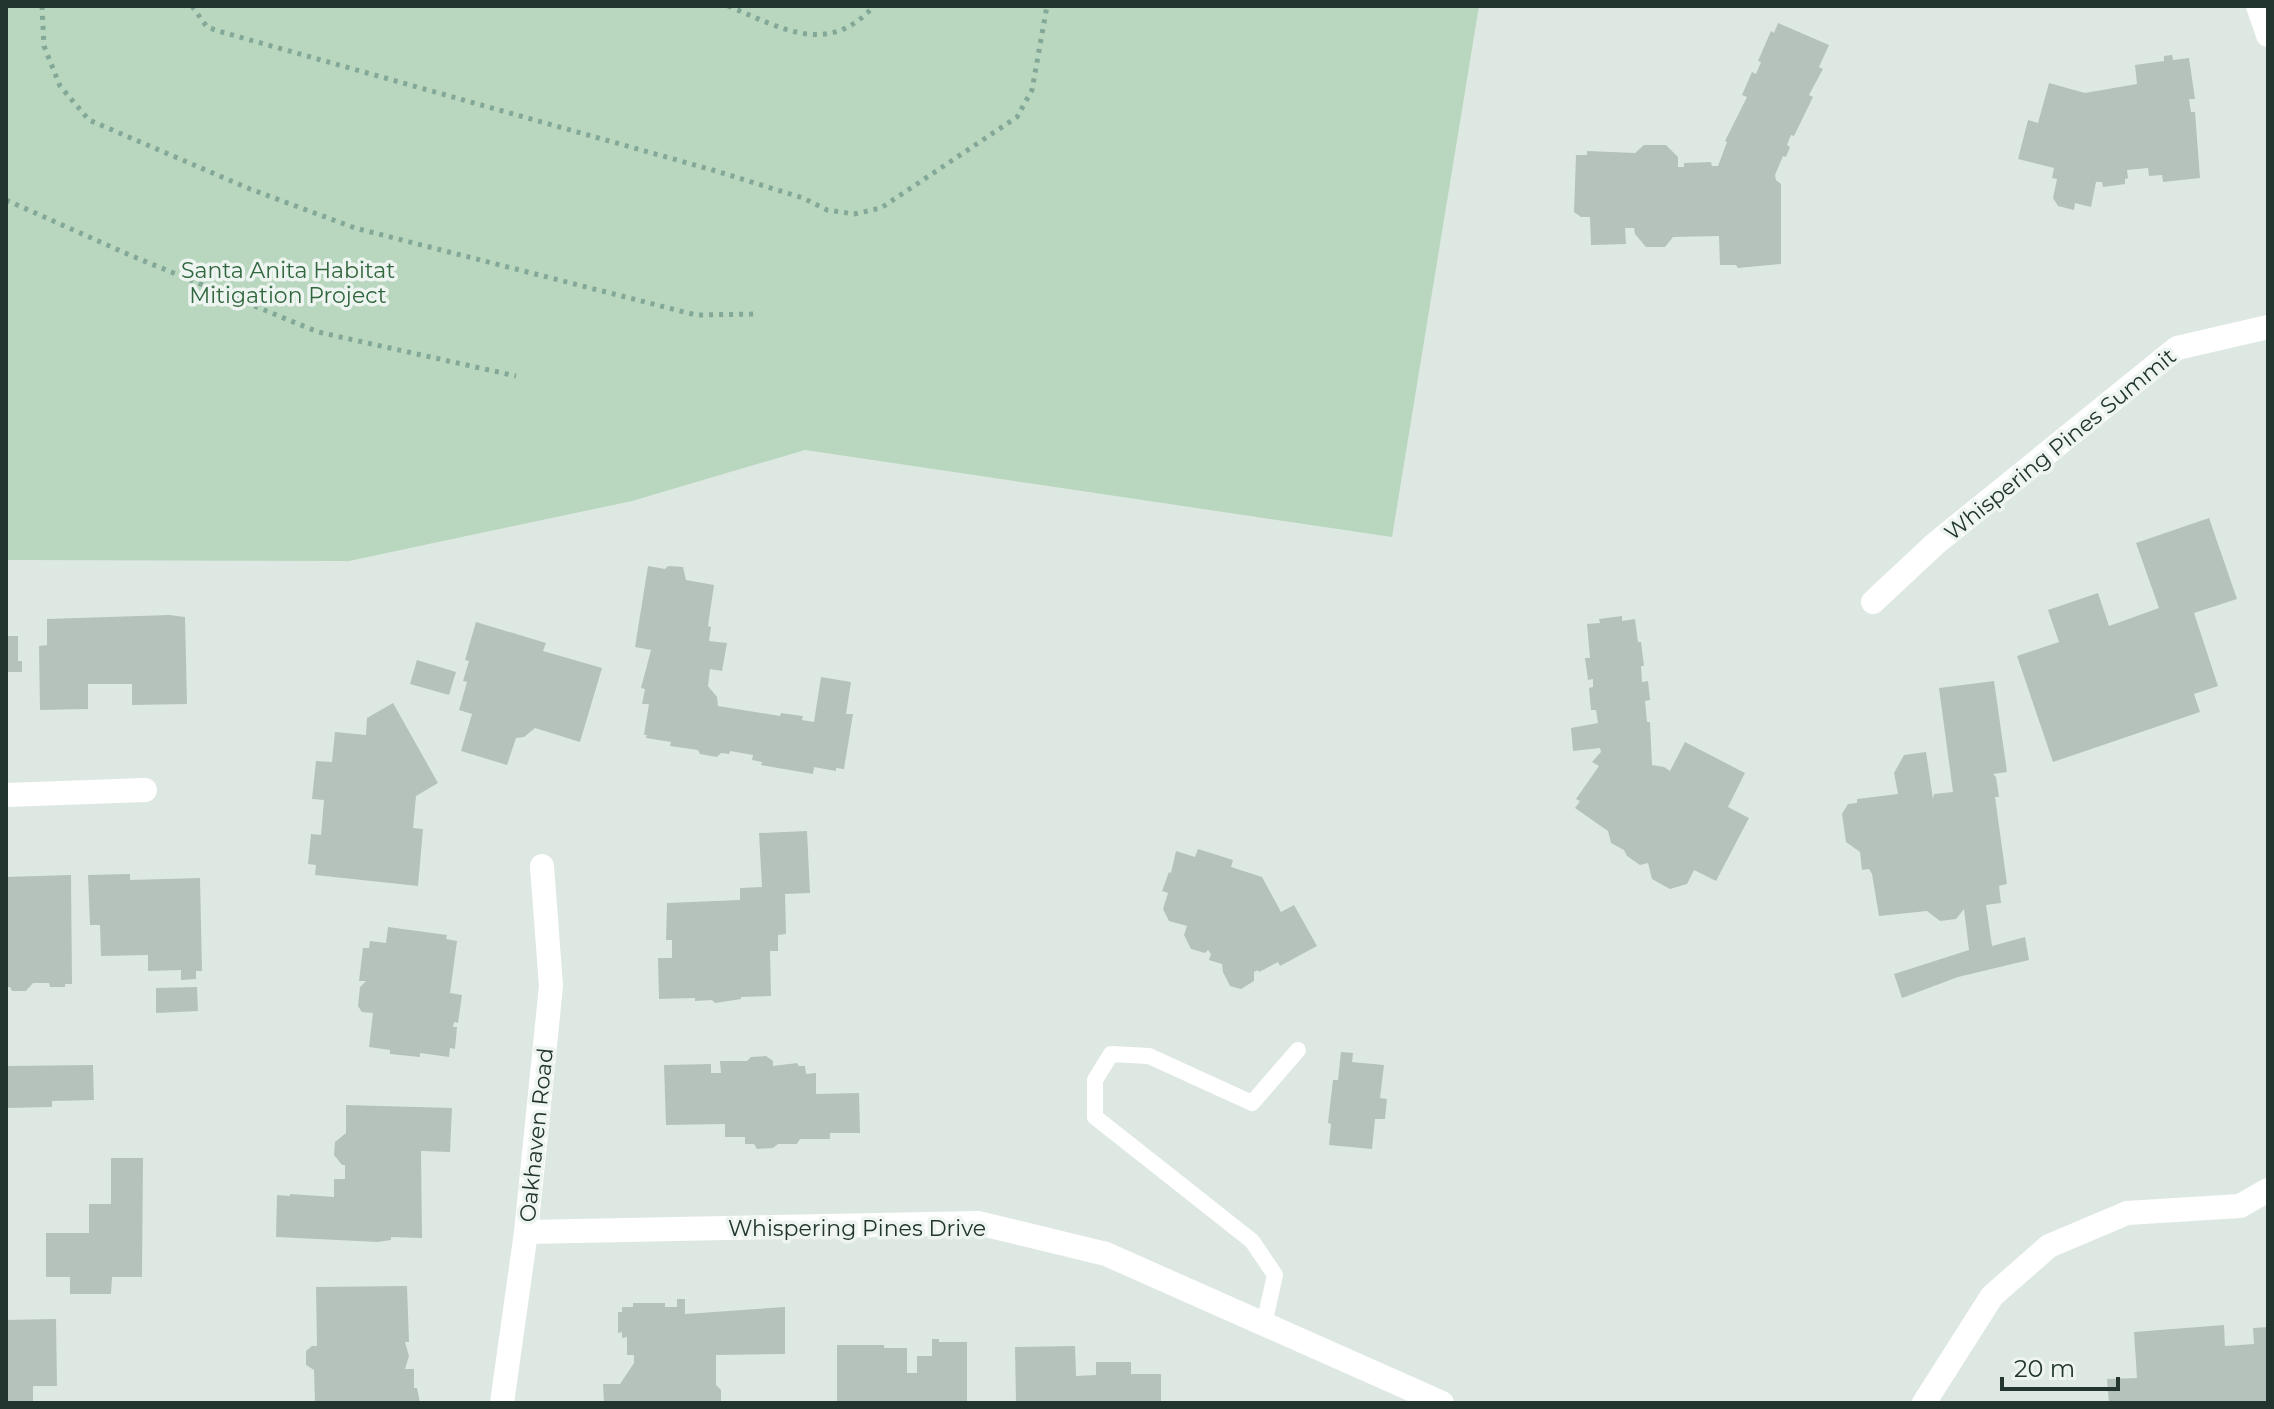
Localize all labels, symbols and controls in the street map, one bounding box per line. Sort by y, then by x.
park label: Santa Anita Habitat Mitigation Project [181,257,395,309]
street label: Whispering Pines Summit [1939,343,2182,546]
street label: Oakhaven Road [514,1046,559,1224]
street label: Whispering Pines Drive [728,1215,986,1242]
scale bar [2002,1341,2118,1391]
text: 20 m [2014,1354,2075,1383]

